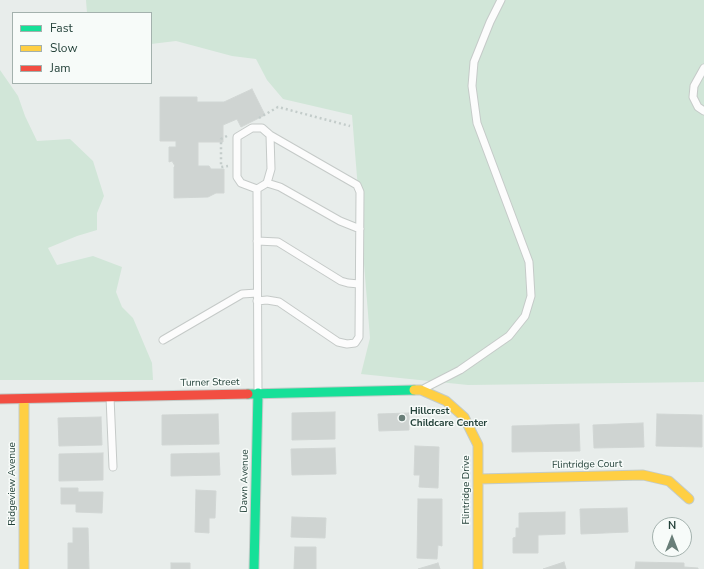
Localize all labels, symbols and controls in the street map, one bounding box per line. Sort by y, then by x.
legend [12,12,152,84]
text: Fast [50,20,73,36]
text: Slow [50,40,78,56]
text: Jam [50,60,71,76]
street label: Turner Street [180,376,240,390]
place label: Hillcrest Childcare Center [410,406,487,430]
marker: Hillcrest Childcare Center [397,413,407,423]
street label: Ridgeview Avenue [7,442,19,526]
street label: Dawn Avenue [238,449,252,513]
street label: Flintridge Drive [461,455,473,525]
street label: Flintridge Court [552,458,622,472]
north arrow [652,517,692,557]
text: N [668,518,676,533]

